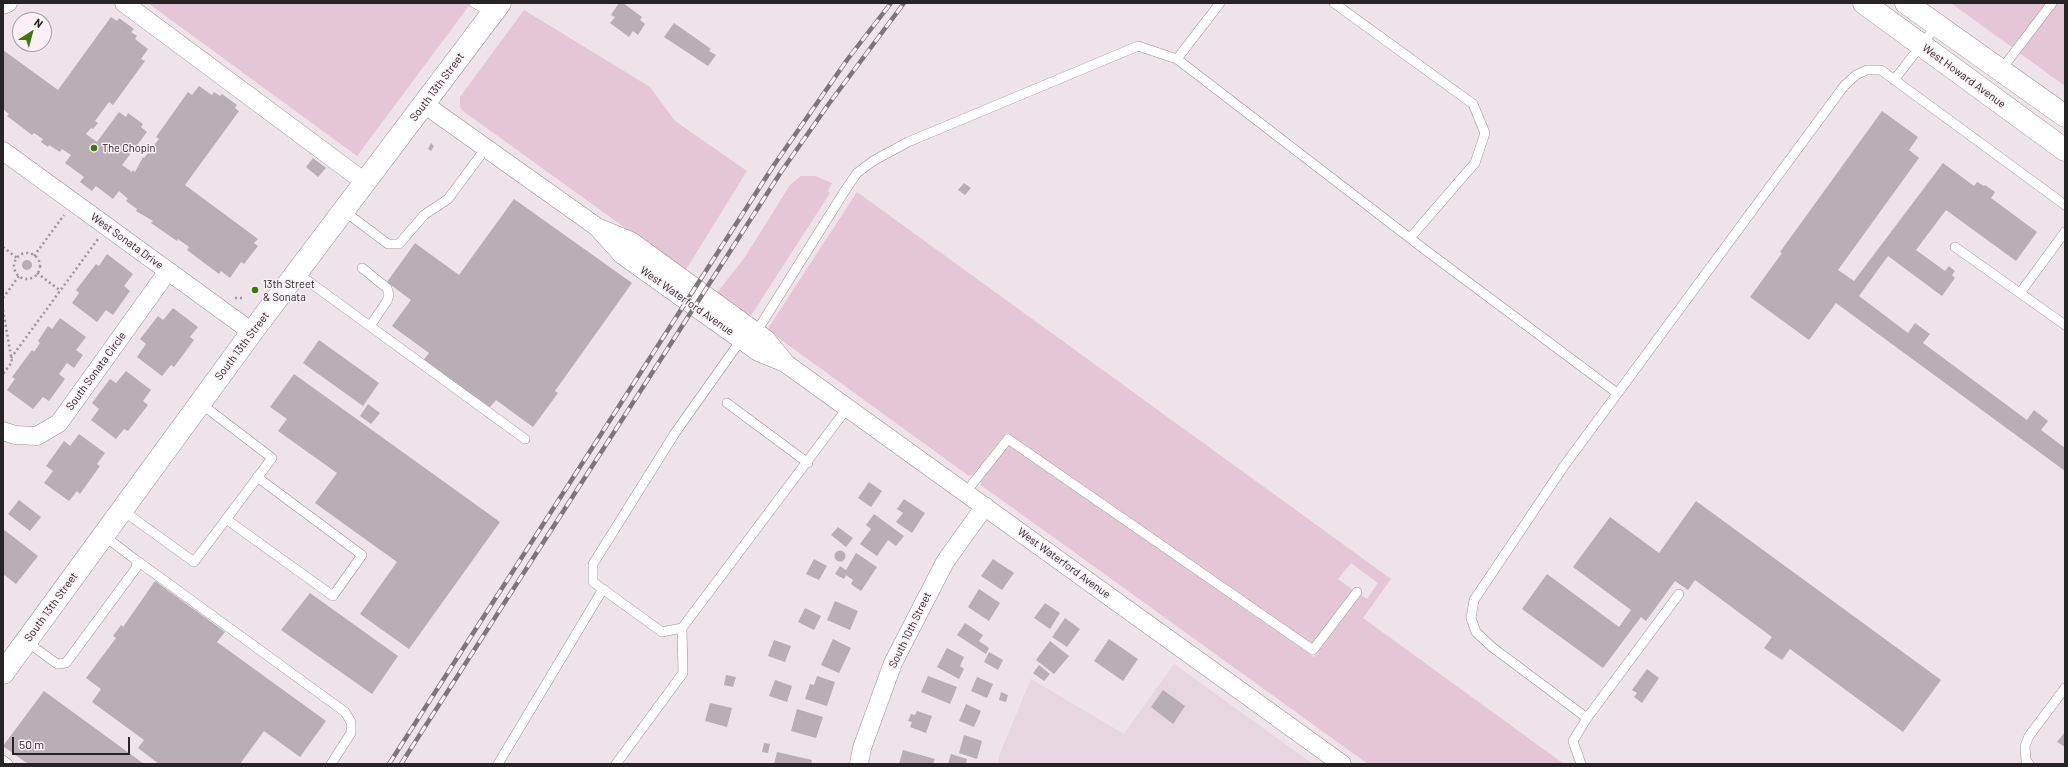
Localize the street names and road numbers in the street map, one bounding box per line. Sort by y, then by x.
street label: West Howard Avenue [1920,41,2008,111]
street label: South 13th Street [407,50,467,124]
street label: West Sonata Drive [88,210,166,272]
street label: West Waterford Avenue [638,264,736,338]
street label: South 13th Street [212,309,272,383]
street label: South Sonata Circle [63,329,129,413]
street label: West Waterford Avenue [1015,525,1113,601]
street label: South 13th Street [22,570,80,644]
street label: South 10th Street [886,590,934,670]

